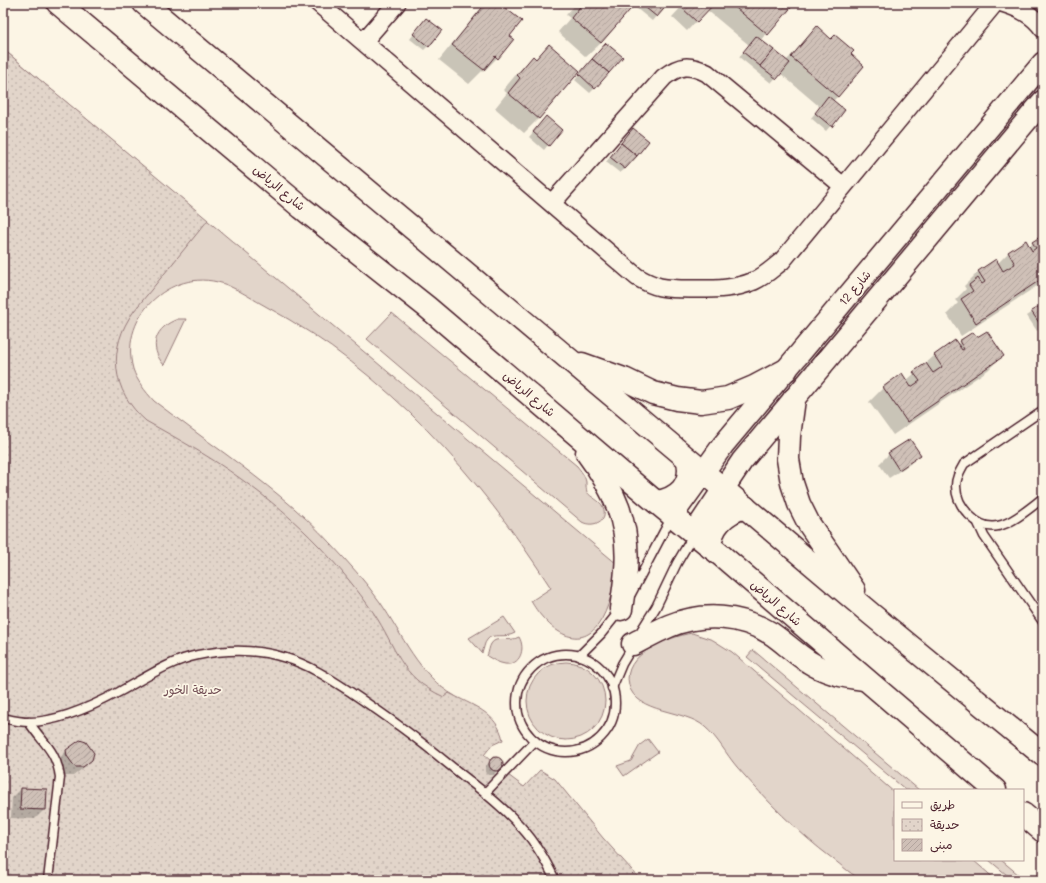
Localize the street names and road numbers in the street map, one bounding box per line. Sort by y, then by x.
street label: شارع الرياض [249,161,309,215]
street label: شارع 12 [835,266,875,310]
street label: شارع الرياض [499,367,559,421]
street label: شارع الرياض [746,576,806,630]

